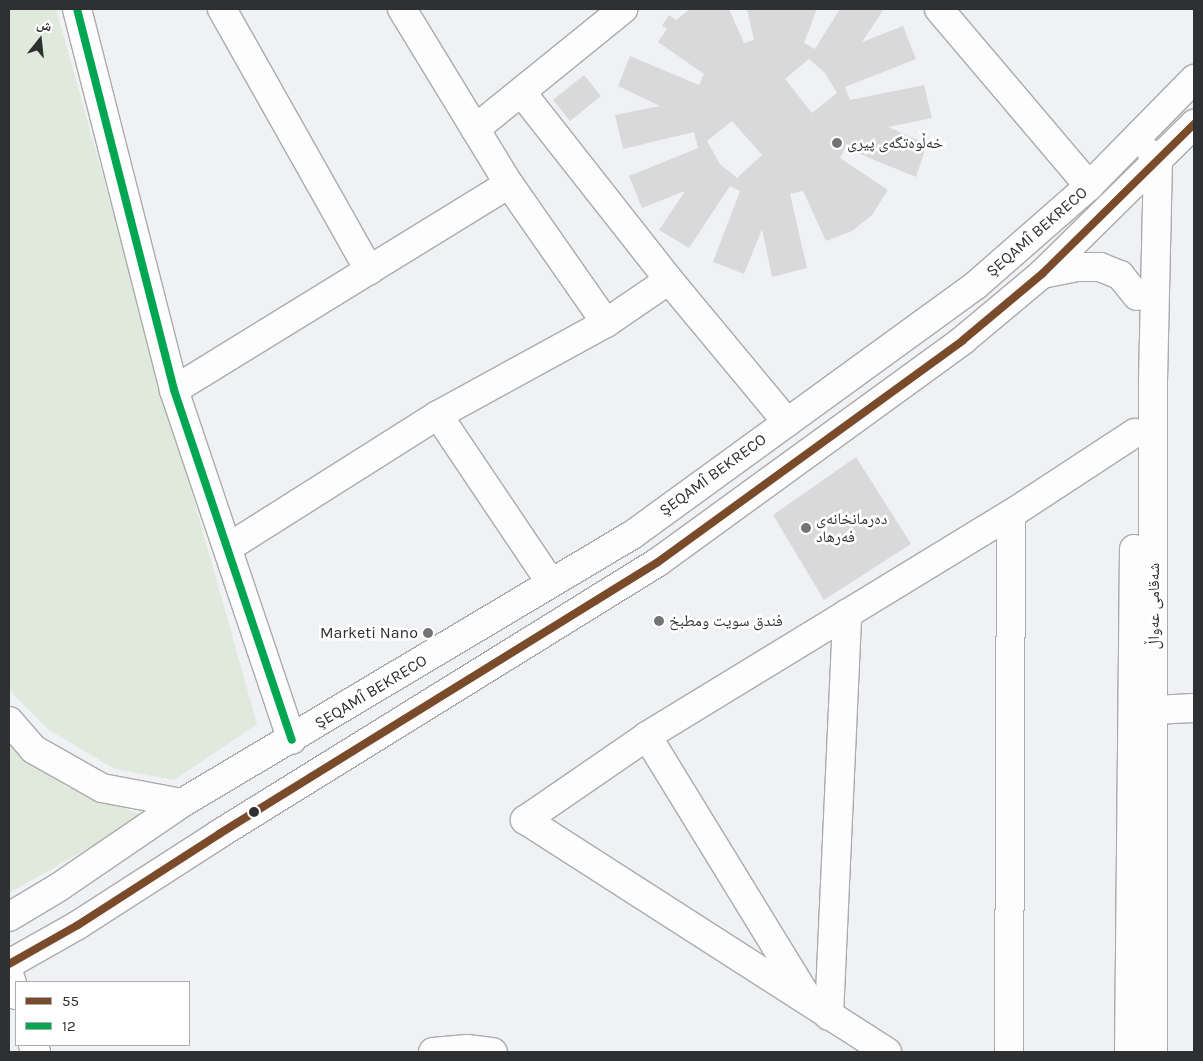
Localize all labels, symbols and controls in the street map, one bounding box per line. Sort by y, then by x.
north arrow [15,15,65,65]
text: ش [35,15,54,35]
place label: خەڵوەتگەی پیری [847,133,943,153]
marker: خەڵوەتگەی پیری [831,137,843,149]
street label: ŞEQAMÎ BEKRECO [983,183,1091,281]
street label: ŞEQAMÎ BEKRECO [656,430,770,520]
place label: دەرمانخانەی فەرھاد [816,509,887,547]
marker: دەرمانخانەی فەرھاد [800,522,812,534]
street label: شەقامی عەواڵ [1144,563,1164,649]
place label: فندق سويت ومطبخ [669,611,783,631]
marker: فندق سويت ومطبخ [653,615,665,627]
place label: Marketi Nano [320,623,418,643]
marker: Marketi Nano [422,627,434,639]
street label: ŞEQAMÎ BEKRECO [311,651,431,733]
unlabelled marker [249,807,259,817]
legend [15,981,190,1046]
text: 55 [62,992,79,1010]
text: 12 [62,1017,76,1035]

